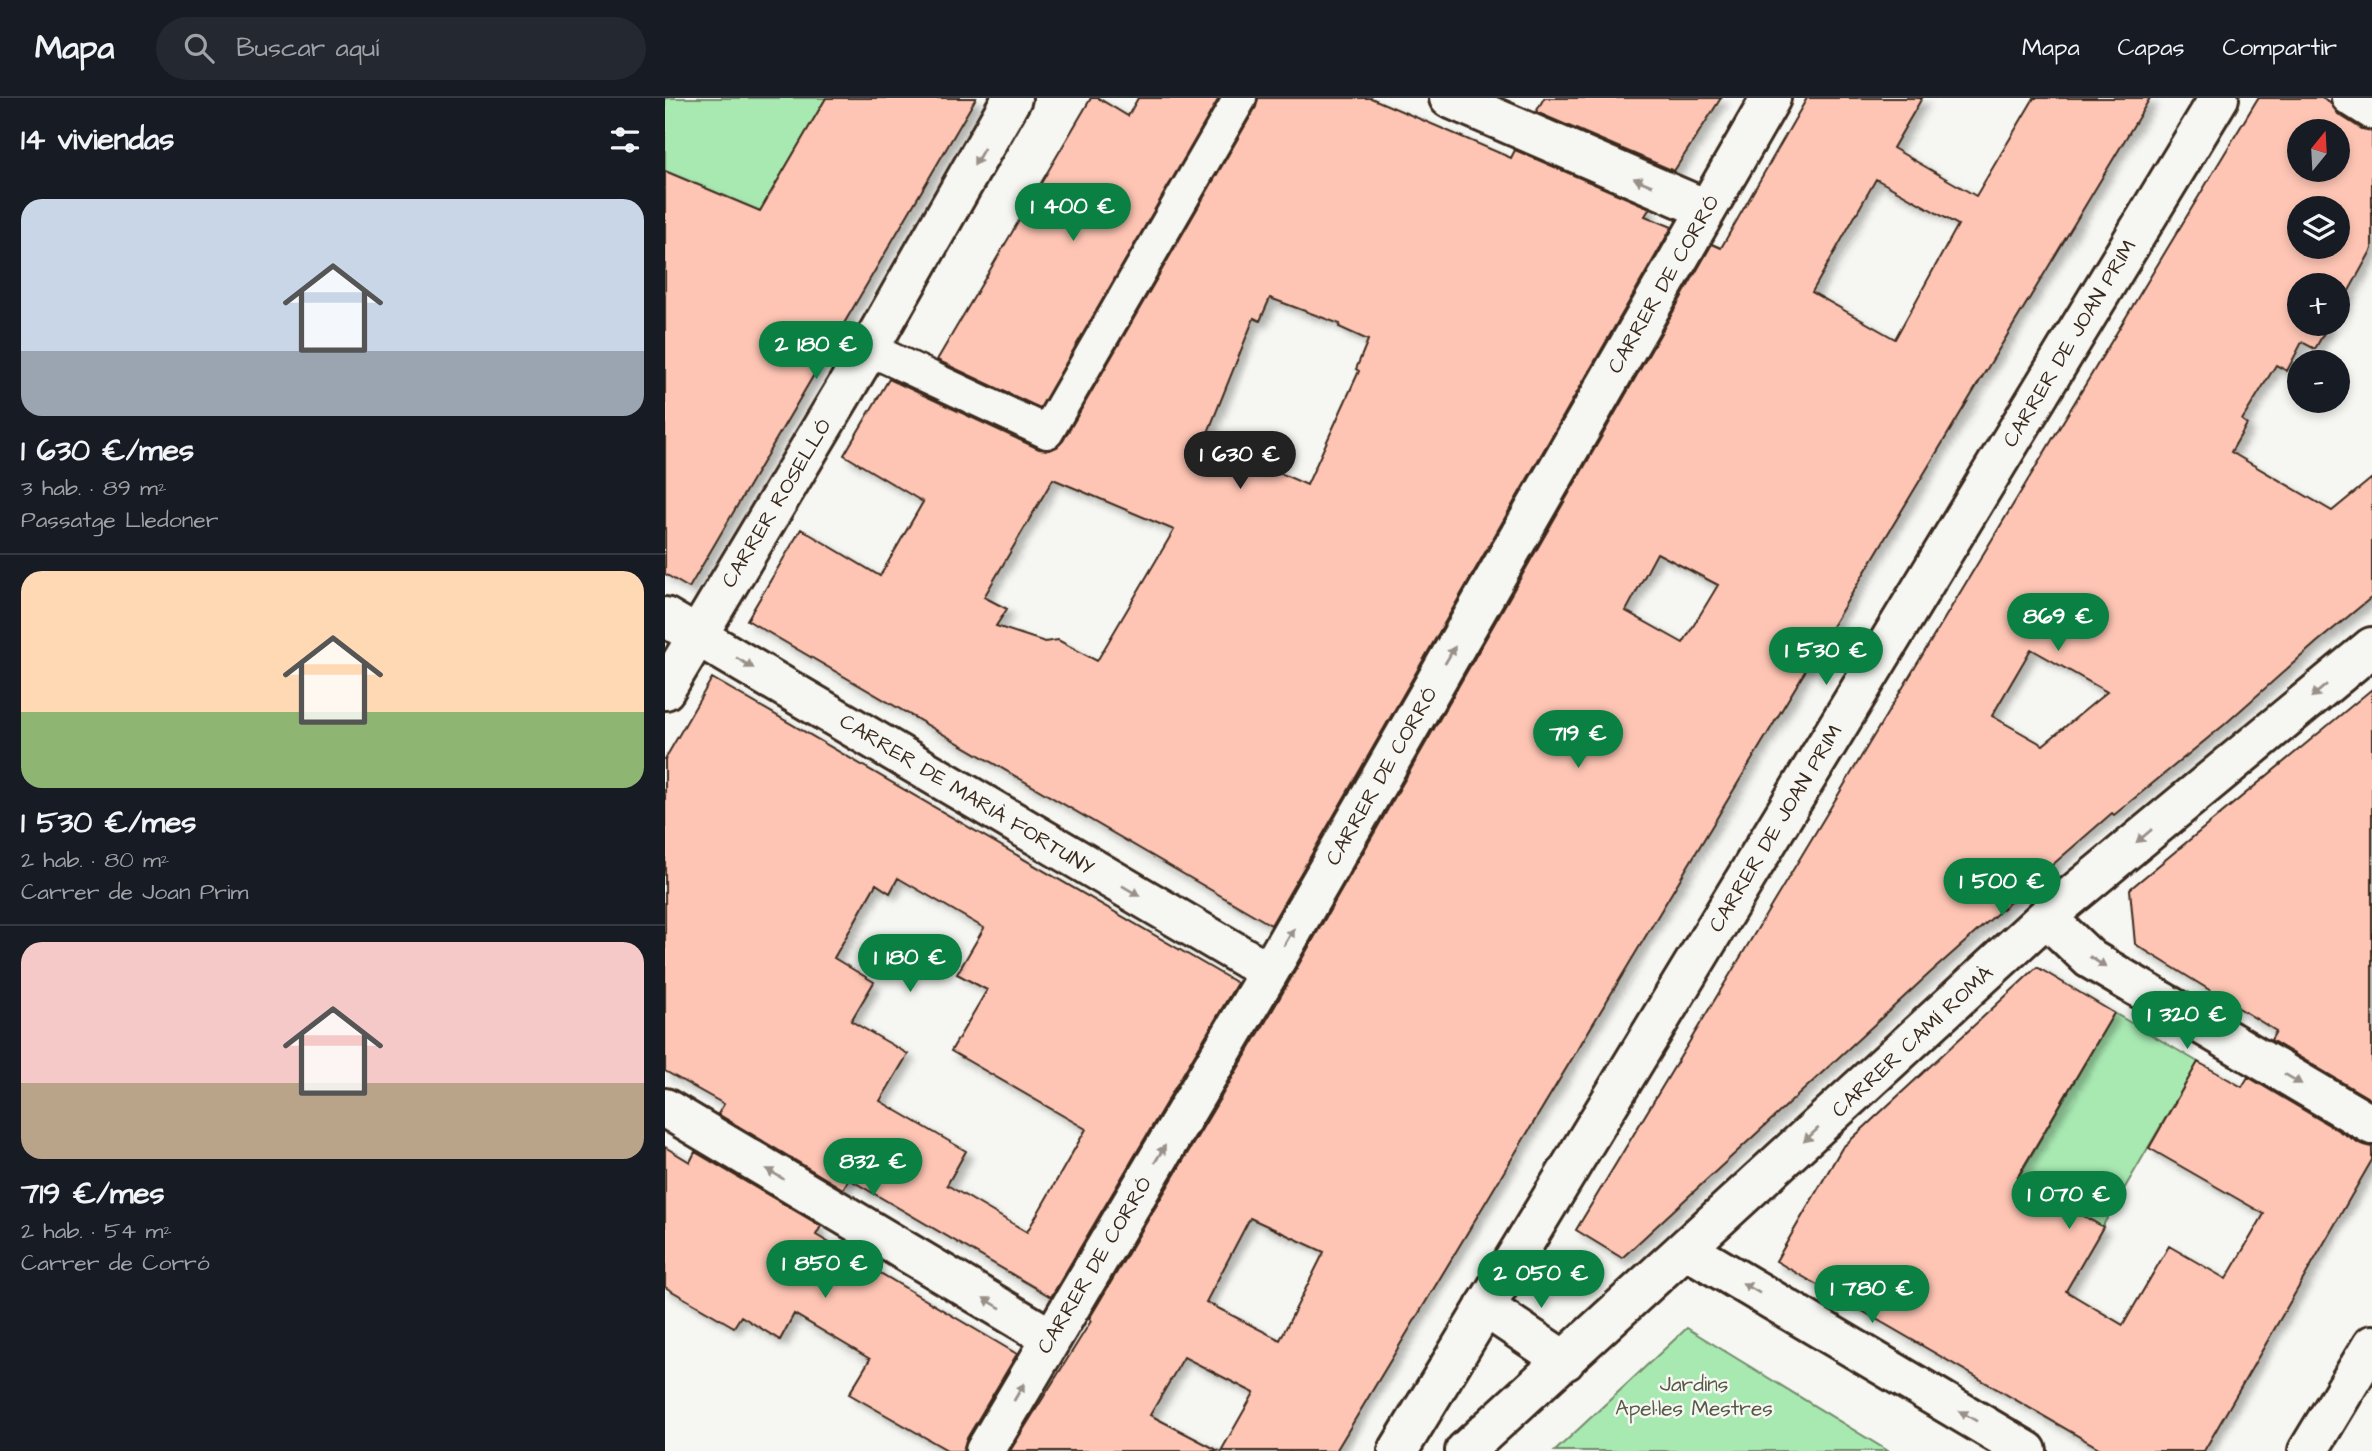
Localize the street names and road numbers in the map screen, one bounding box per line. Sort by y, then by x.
street label: CARRER DE CORRÓ [1601,190,1726,379]
street label: CARRER DE JOAN PRIM [1996,234,2143,453]
street label: CARRER ROSELLÓ [715,413,838,593]
street label: CARRER DE CORRÓ [1319,682,1444,871]
street label: CARRER DE MARIÀ FORTUNY [834,707,1099,882]
street label: CARRER DE JOAN PRIM [1702,719,1849,938]
street label: CARRER CAMÍ ROMÀ [1825,959,1999,1124]
street label: CARRER DE CORRÓ [1030,1171,1159,1359]

